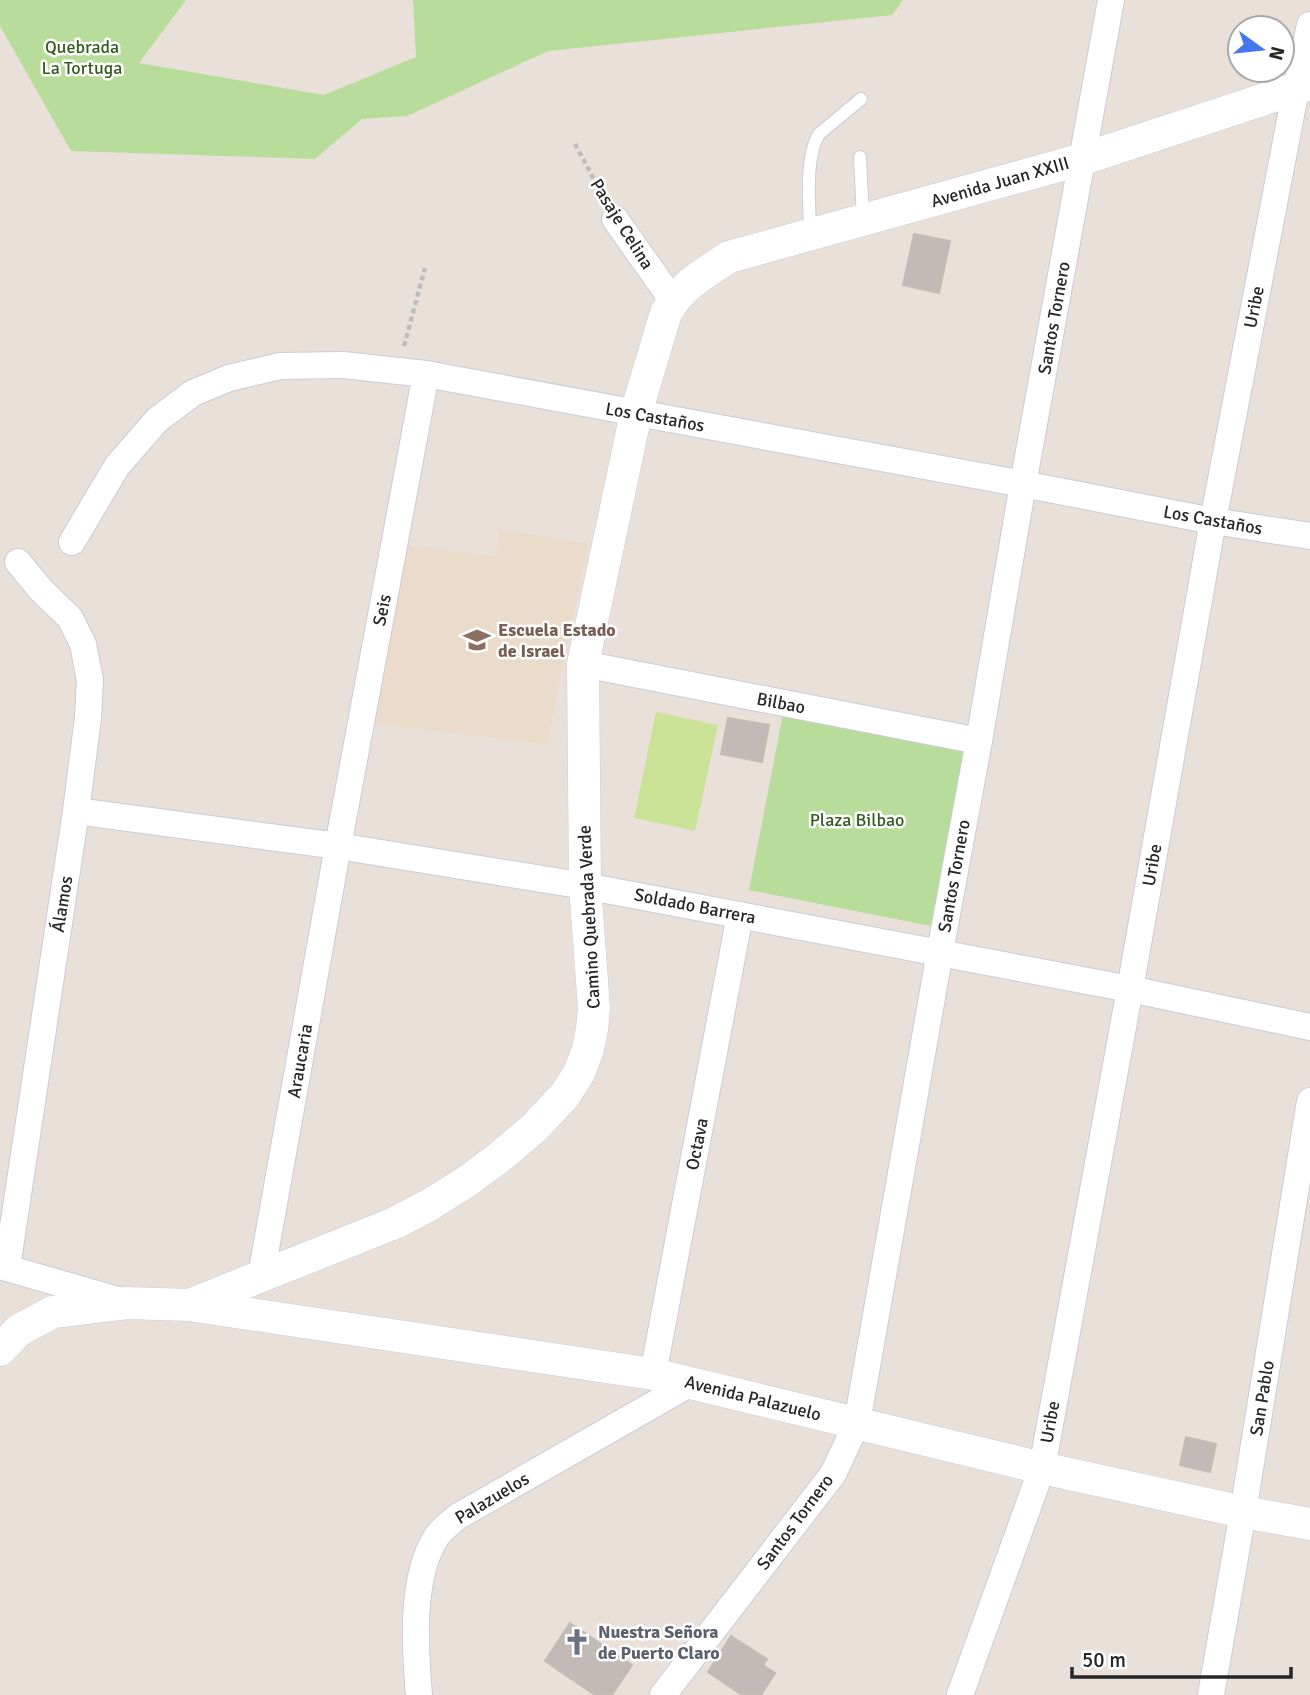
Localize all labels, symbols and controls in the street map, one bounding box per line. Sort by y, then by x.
north arrow [1226,14,1296,84]
park label: Quebrada La Tortuga [42,36,122,79]
text: N [1263,44,1290,63]
street label: Avenida Juan XXIII [928,152,1072,212]
street label: Pasaje Celina [585,175,659,273]
street label: Santos Tornero [1033,260,1075,376]
street label: Uribe [1239,284,1269,330]
street label: Los Castaños [604,397,706,437]
street label: Los Castaños [1162,500,1264,540]
street label: Seis [368,592,396,628]
place label: Escuela Estado de Israel [498,619,616,662]
school or university icon: Escuela Estado de Israel [462,625,492,655]
street label: Bilbao [755,688,807,718]
park label: Plaza Bilbao [810,809,904,831]
street label: Santos Tornero [933,818,975,934]
street label: Camino Quebrada Verde [573,825,605,1009]
street label: Uribe [1137,842,1167,888]
street label: Álamos [47,874,77,934]
street label: Soldado Barrera [632,883,758,929]
street label: Araucaria [283,1022,317,1100]
street label: Octava [681,1116,713,1172]
street label: San Pablo [1245,1359,1279,1437]
street label: Avenida Palazuelo [683,1370,823,1426]
street label: Uribe [1035,1399,1065,1445]
street label: Palazuelos [451,1467,533,1529]
street label: Santos Tornero [752,1470,838,1574]
place label: Nuestra Señora de Puerto Claro [598,1621,720,1664]
church icon: Nuestra Señora de Puerto Claro [562,1627,592,1657]
scale bar [1072,1636,1291,1680]
text: 50 m [1082,1647,1126,1673]

